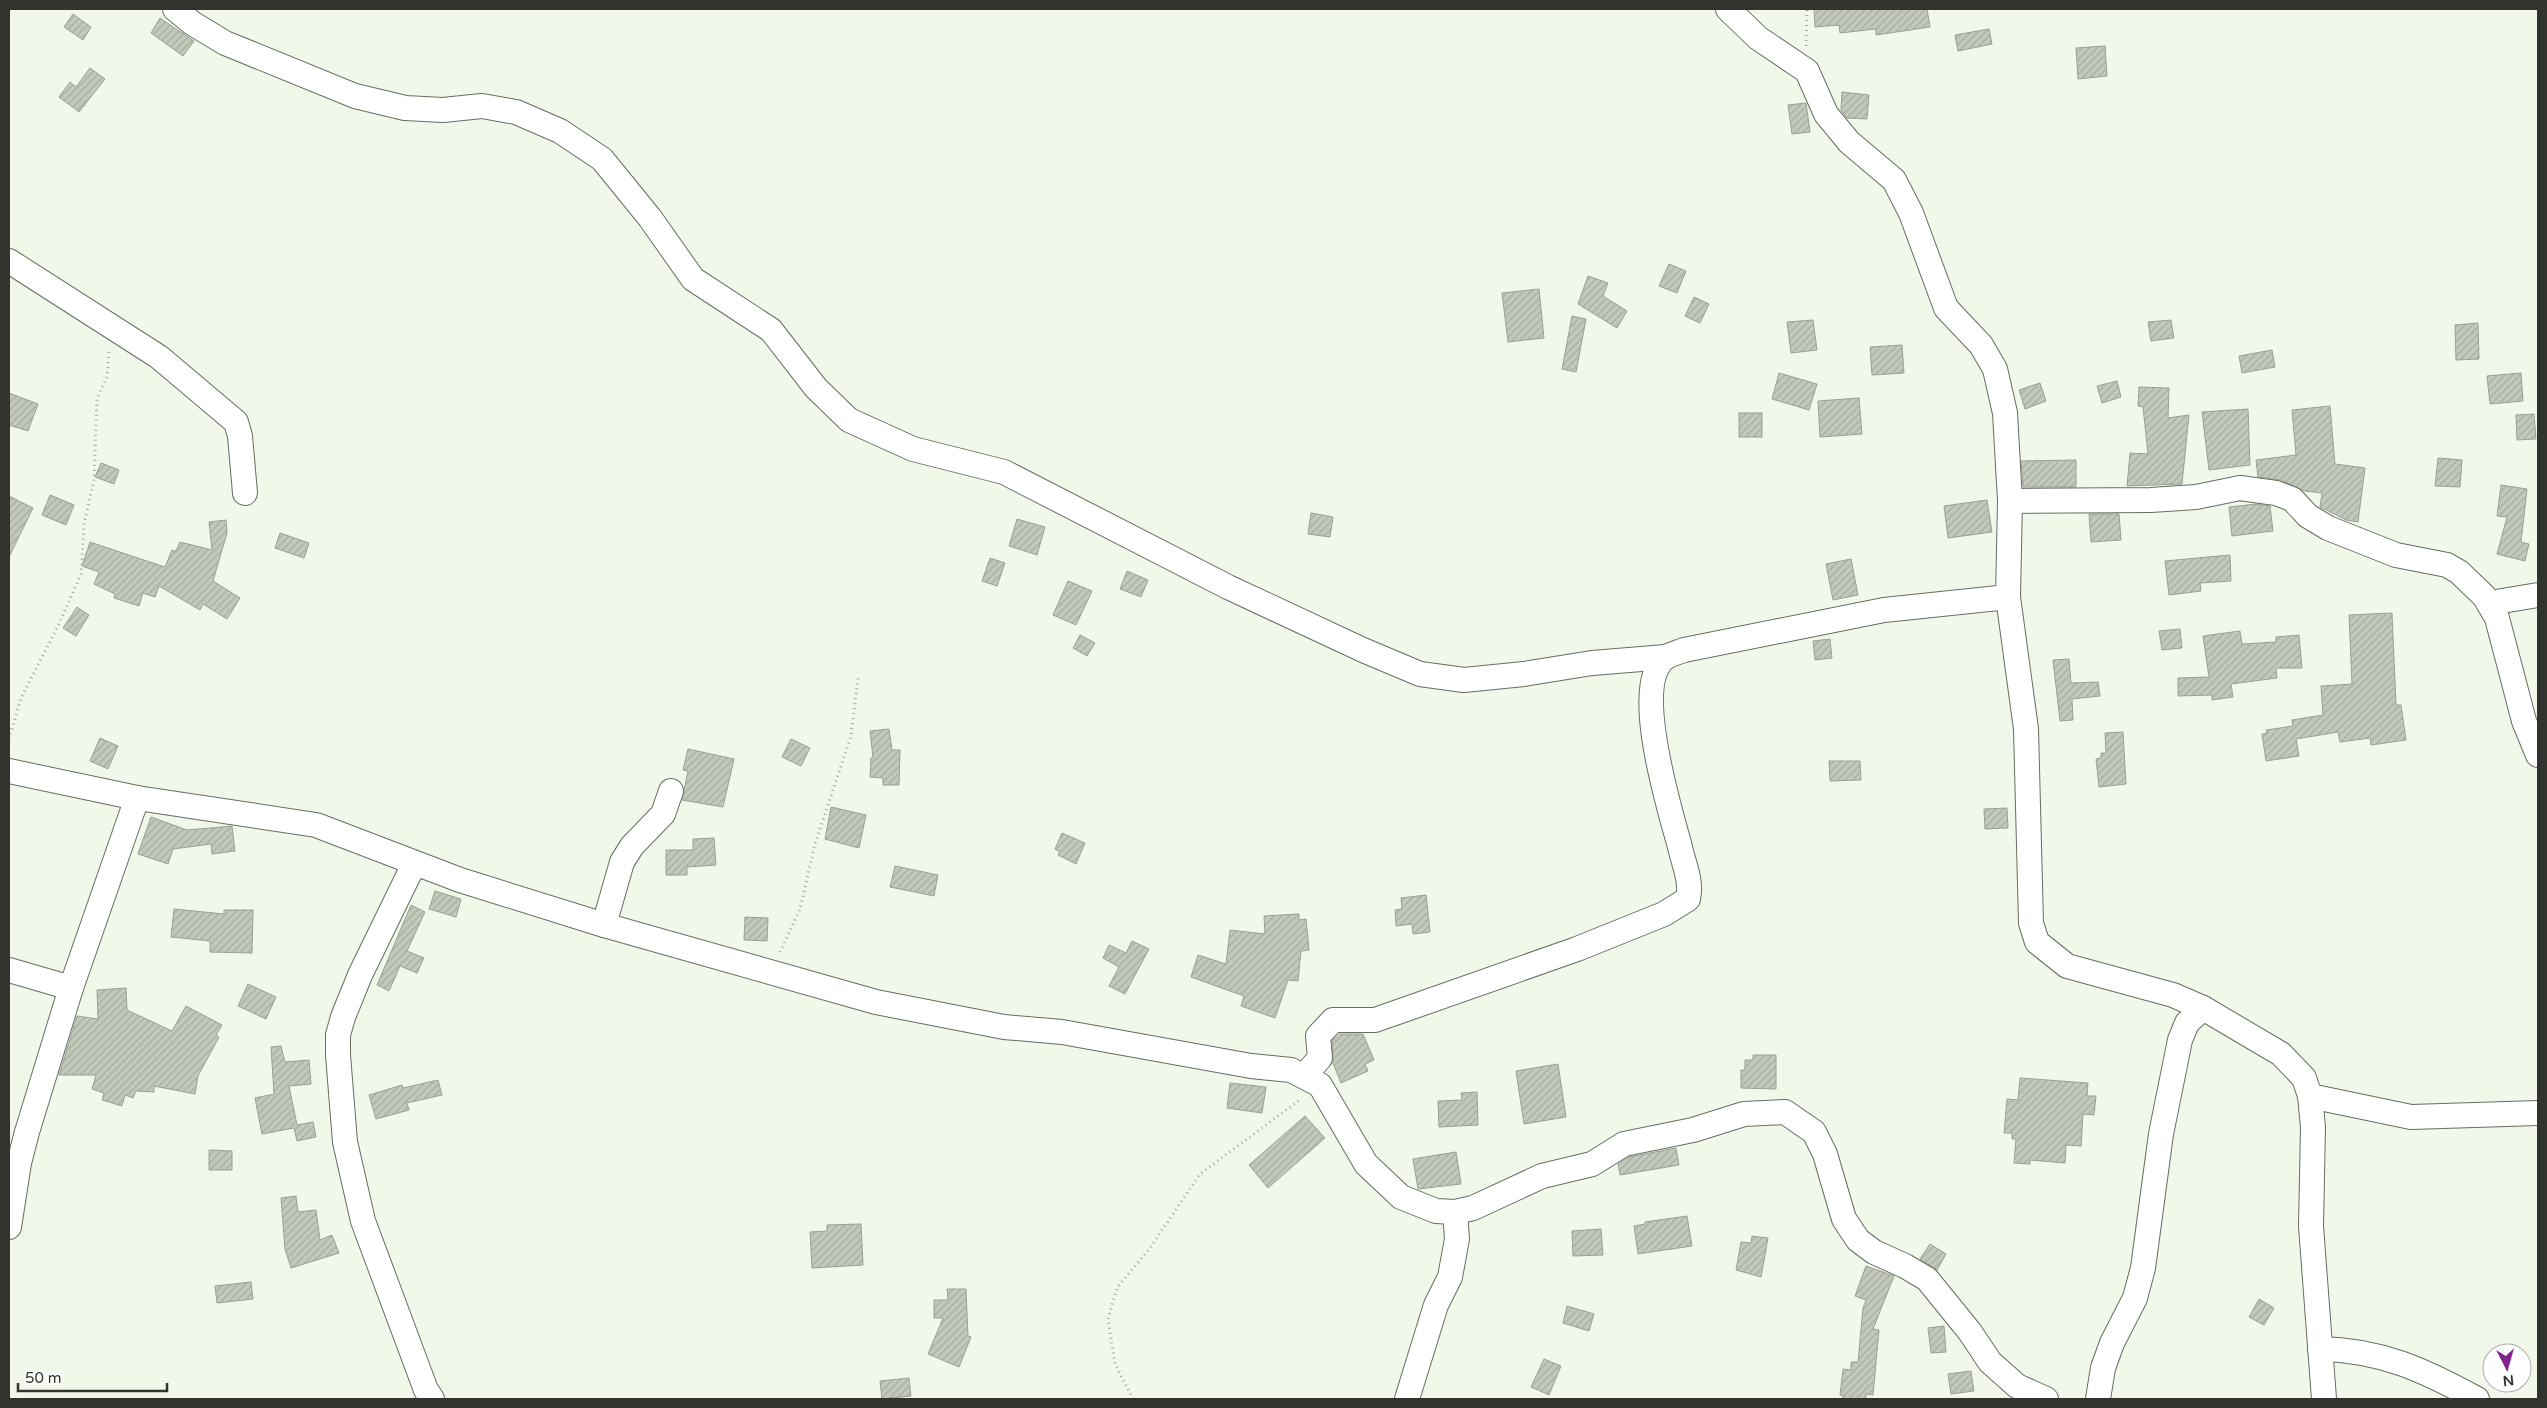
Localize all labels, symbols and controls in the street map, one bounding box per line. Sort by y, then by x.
north arrow [2482,1343,2532,1393]
scale bar [18,1360,166,1392]
text: 50 m [25,1369,62,1387]
text: N [2502,1371,2515,1389]

